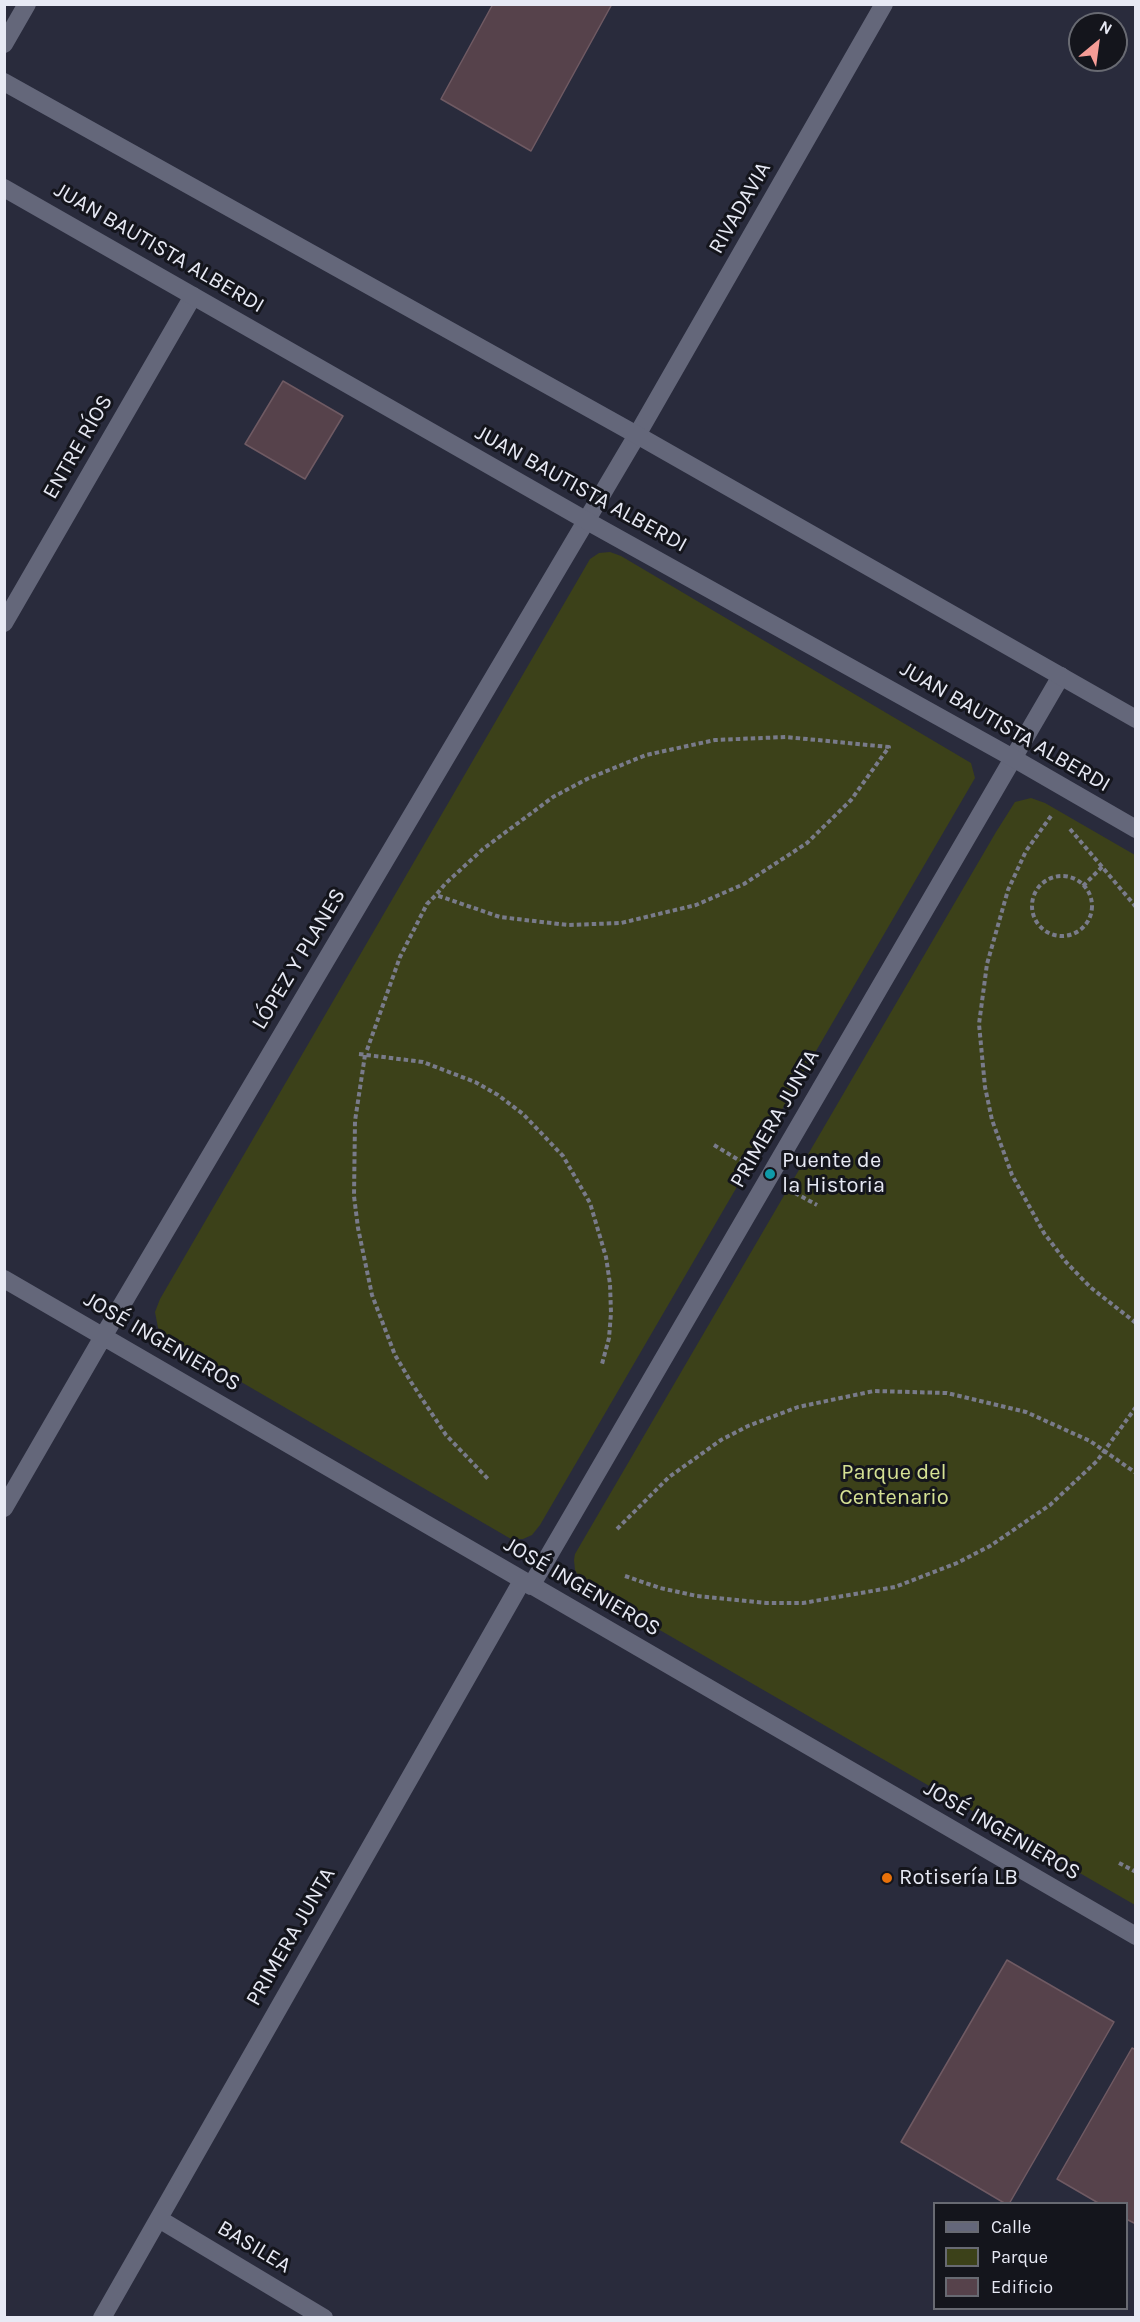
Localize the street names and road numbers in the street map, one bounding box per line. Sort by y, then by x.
street label: RIVADAVIA [703,157,777,259]
street label: JUAN BAUTISTA ALBERDI [49,177,269,319]
street label: ENTRE RÍOS [37,390,119,504]
street label: JUAN BAUTISTA ALBERDI [470,420,692,558]
street label: JUAN BAUTISTA ALBERDI [895,656,1115,798]
street label: LÓPEZ Y PLANES [246,883,352,1035]
street label: PRIMERA JUNTA [725,1045,825,1193]
street label: JOSÉ INGENIEROS [79,1287,245,1397]
street label: JOSÉ INGENIEROS [499,1532,665,1642]
street label: JOSÉ INGENIEROS [919,1776,1085,1886]
street label: PRIMERA JUNTA [241,1863,341,2011]
street label: BASILEA [212,2215,296,2279]

